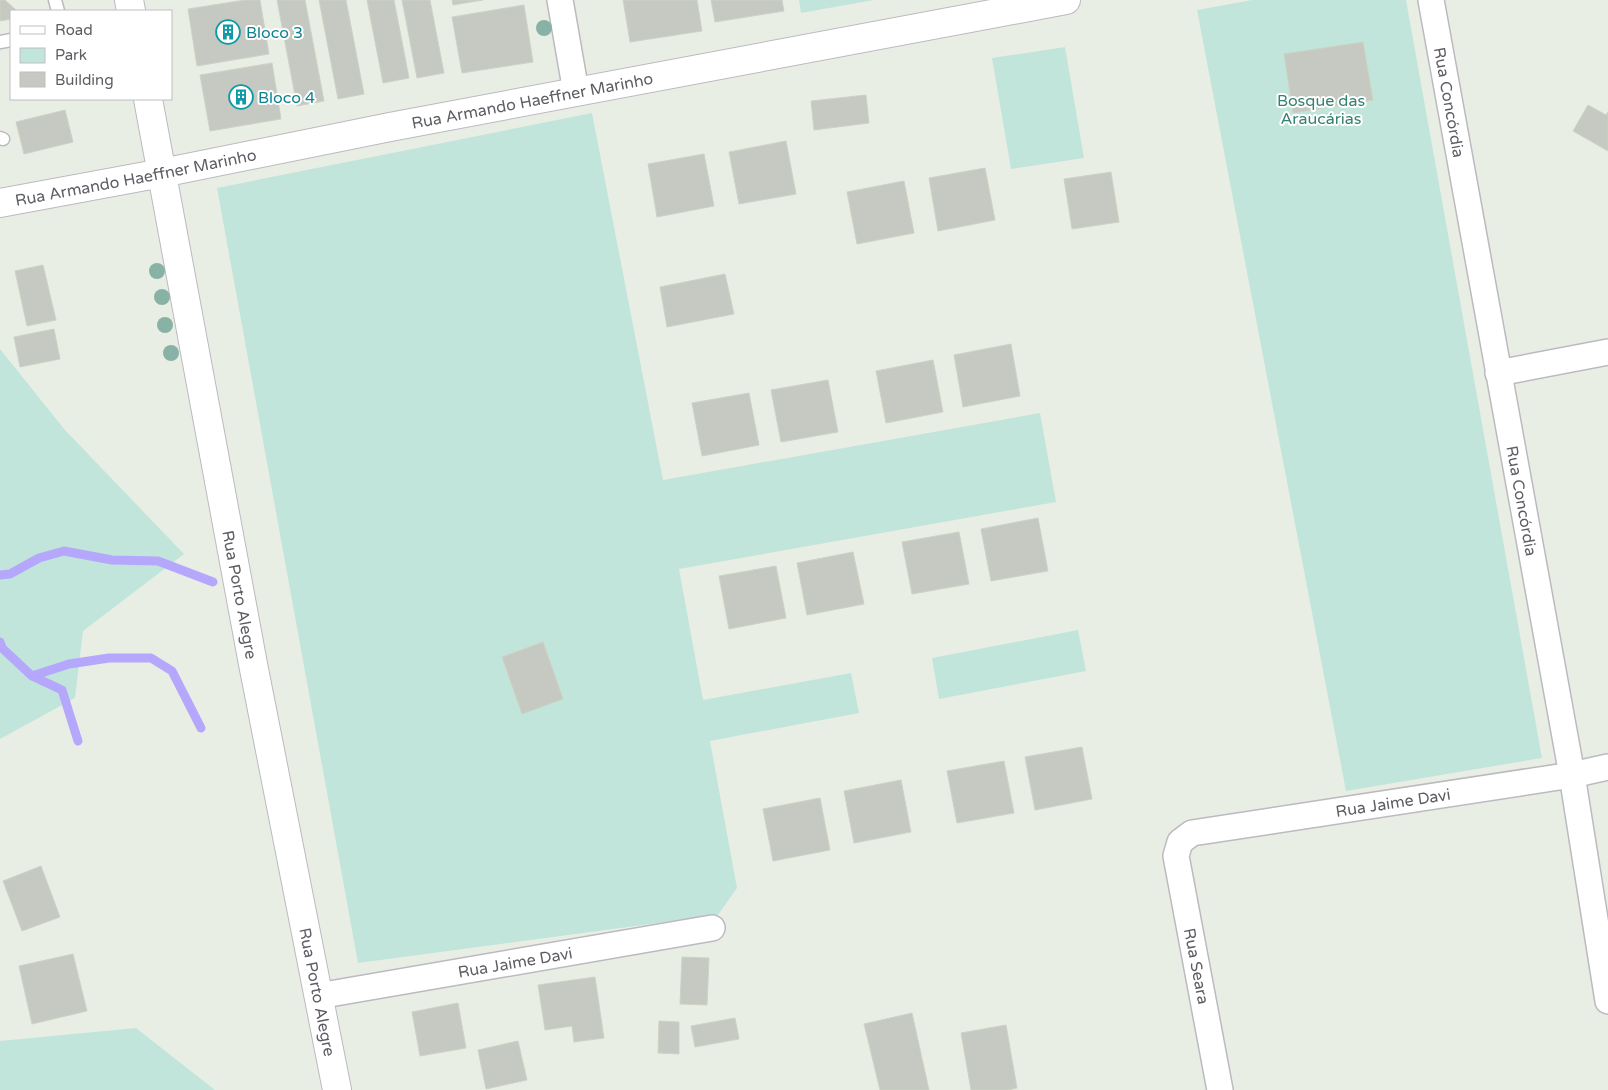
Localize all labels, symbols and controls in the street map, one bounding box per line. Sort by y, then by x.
legend [10,10,172,100]
building icon: Bloco 3 [215,19,241,45]
text: Road [55,21,93,39]
place label: Bloco 3 [246,23,303,43]
text: Park [55,46,87,64]
street label: Rua Concórdia [1429,46,1468,159]
street label: Rua Armando Haeffner Marinho [410,69,655,134]
text: Building [55,71,114,89]
building icon: Bloco 4 [228,84,254,110]
place label: Bloco 4 [258,88,315,108]
park label: Bosque das Araucárias [1277,91,1365,129]
street label: Rua Armando Haeffner Marinho [13,145,258,211]
street label: Rua Concórdia [1501,444,1541,558]
street label: Rua Porto Alegre [217,529,261,661]
street label: Rua Jaime Davi [1334,785,1452,822]
street label: Rua Porto Alegre [294,926,339,1058]
street label: Rua Seara [1179,926,1213,1006]
street label: Rua Jaime Davi [456,943,574,983]

